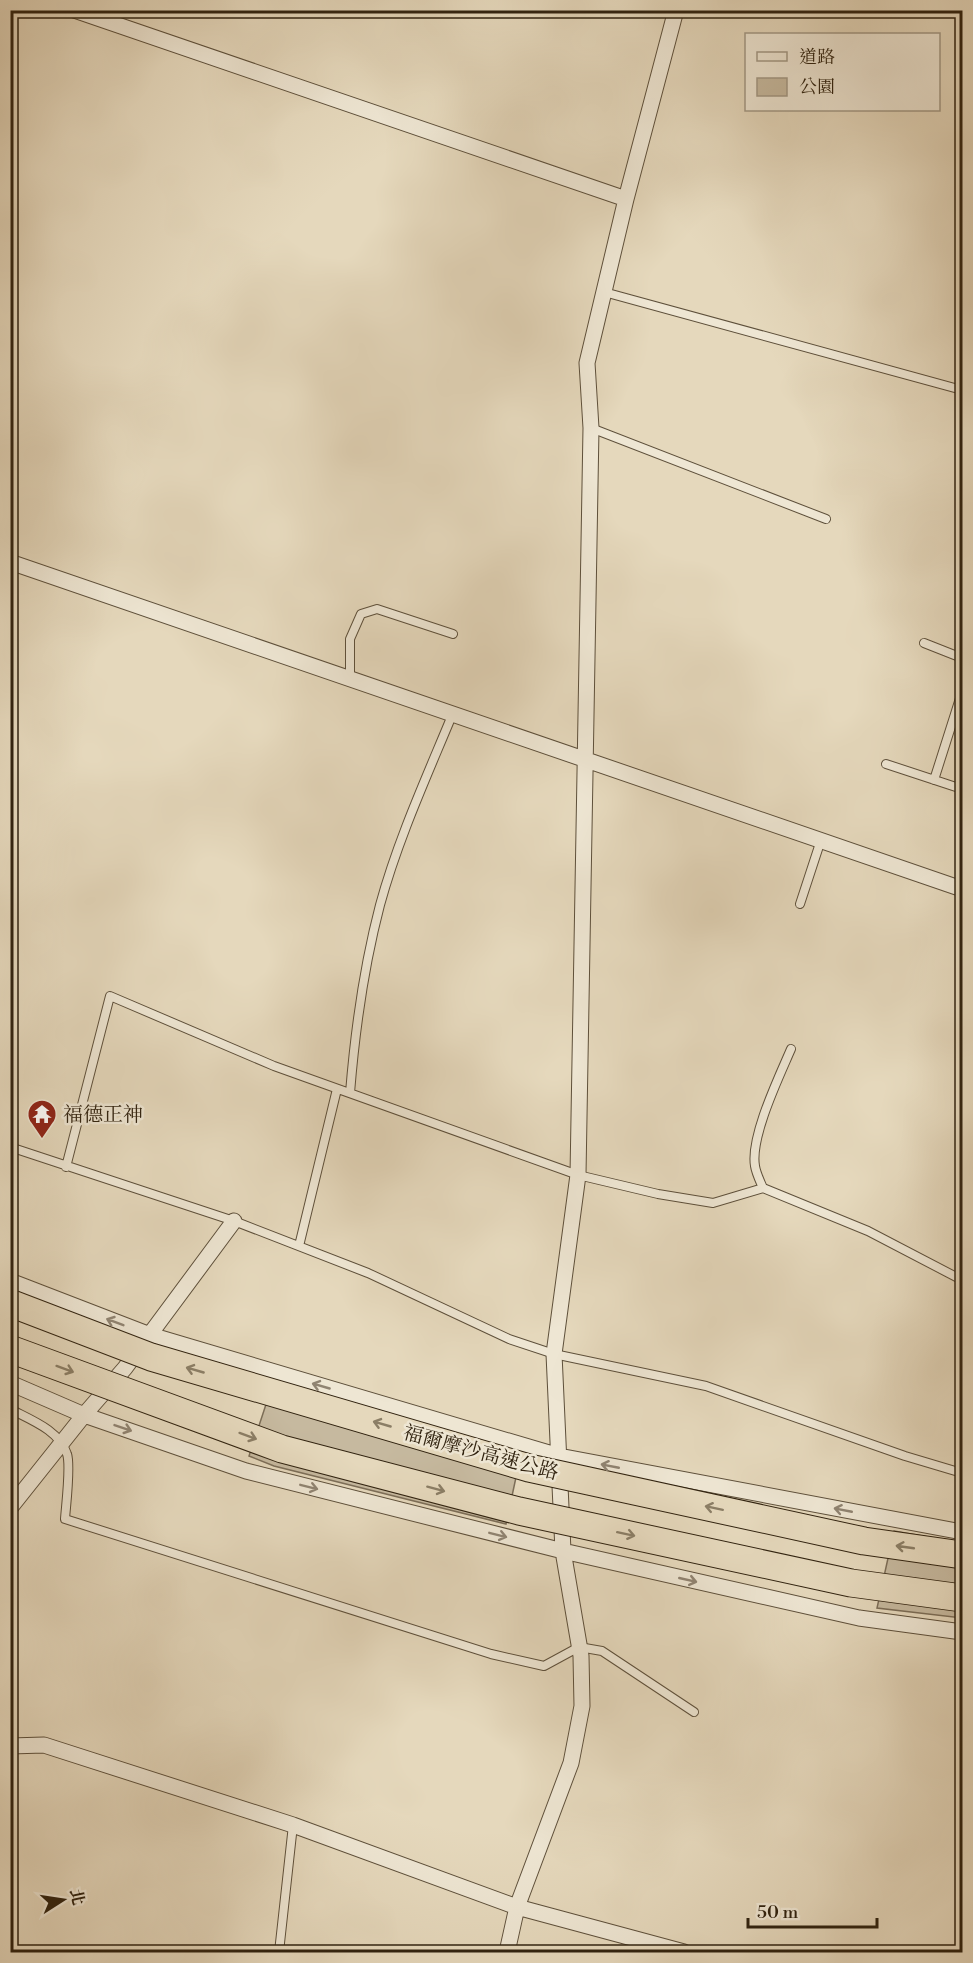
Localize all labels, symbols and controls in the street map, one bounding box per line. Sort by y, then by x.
legend [745,33,940,111]
text: 道路 [799,46,835,69]
text: 公園 [799,76,835,99]
temple icon: 福德正神 [26,1098,58,1140]
place label: 福德正神 [63,1103,143,1128]
one-way arrow [106,1315,125,1326]
one-way arrow [56,1364,74,1375]
one-way arrow [186,1364,205,1375]
one-way arrow [312,1380,331,1391]
one-way arrow [373,1418,392,1429]
street label: 福爾摩沙高速公路 [400,1421,561,1486]
one-way arrow [113,1424,132,1435]
one-way arrow [238,1432,257,1443]
one-way arrow [601,1460,621,1471]
one-way arrow [299,1482,318,1494]
one-way arrow [426,1483,445,1495]
one-way arrow [704,1502,724,1513]
one-way arrow [834,1504,853,1515]
one-way arrow [616,1528,635,1540]
one-way arrow [488,1529,507,1541]
one-way arrow [895,1541,915,1552]
one-way arrow [678,1574,697,1586]
north arrow [33,1870,93,1930]
text: 北 [65,1887,88,1907]
scale bar [748,1891,877,1929]
text: 50 m [757,1901,799,1924]

